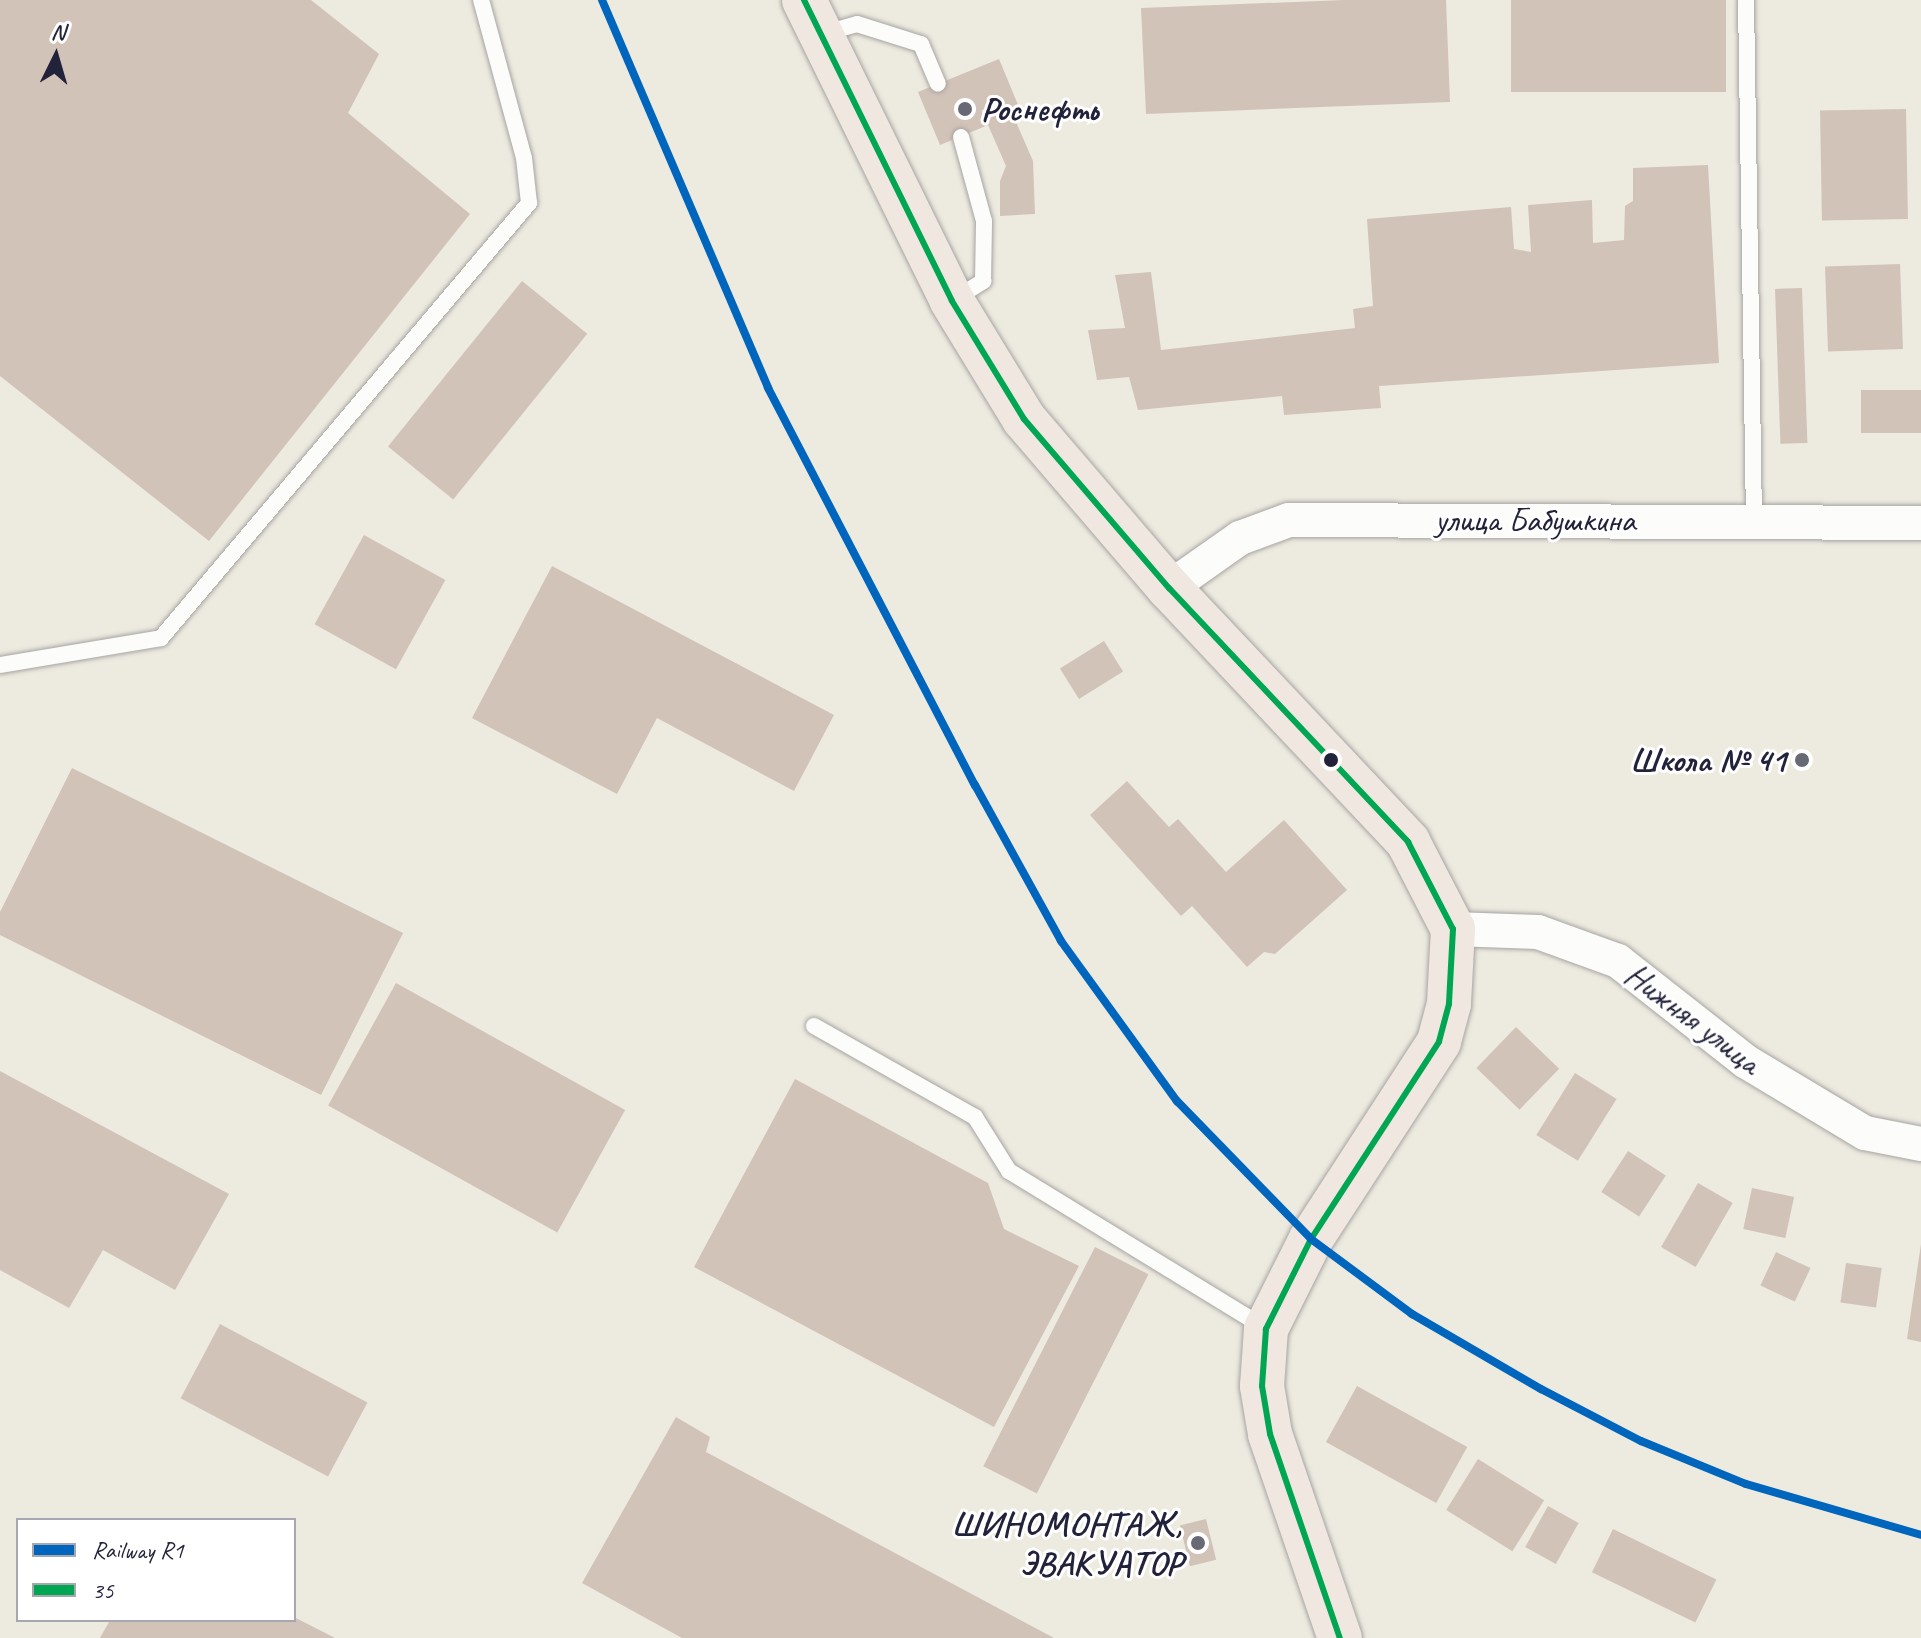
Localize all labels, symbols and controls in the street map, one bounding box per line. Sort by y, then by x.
north arrow [16,16,96,96]
text: N [50,18,66,47]
place label: Роснефть [981,89,1098,129]
marker: Роснефть [956,100,974,118]
street label: улица Бабушкина [1435,500,1635,540]
place label: Школа № 41 [1630,740,1786,780]
marker: Школа № 41 [1793,751,1811,769]
unlabelled marker [1323,752,1339,768]
street label: Нижняя улица [1617,954,1769,1082]
place label: ШИНОМОНТАЖ, ЭВАКУАТОР [951,1503,1182,1582]
legend [16,1518,296,1622]
marker: ШИНОМОНТАЖ, ЭВАКУАТОР [1189,1534,1207,1552]
text: Railway R1 [92,1535,184,1565]
text: 35 [92,1575,114,1605]

